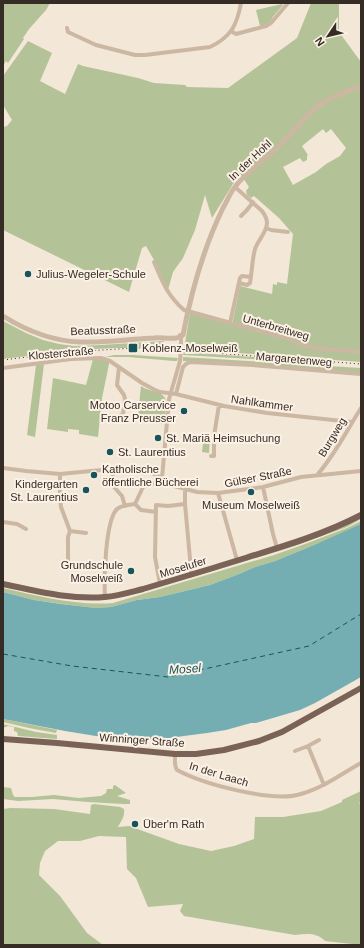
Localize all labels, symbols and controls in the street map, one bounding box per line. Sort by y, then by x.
north arrow [308,16,348,56]
text: N [313,35,327,48]
street label: In der Hohl [226,137,274,183]
place label: Julius-Wegeler-Schule [36,268,146,280]
marker: Julius-Wegeler-Schule [23,269,33,279]
street label: Unterbreitweg [241,312,311,342]
street label: Beatusstraße [70,323,136,337]
marker: Koblenz-Moselweiß [127,342,139,354]
place label: Koblenz-Moselweiß [142,342,238,354]
street label: Klosterstraße [28,344,94,362]
street label: Margaretenweg [255,350,333,368]
street label: Nahlkammer [230,393,294,413]
place label: Motoo Carservice Franz Preusser [90,399,176,424]
marker: Motoo Carservice Franz Preusser [179,406,189,416]
street label: Burgweg [316,415,348,459]
place label: St. Mariä Heimsuchung [166,432,280,444]
marker: St. Mariä Heimsuchung [153,433,163,443]
place label: St. Laurentius [118,446,186,458]
marker: St. Laurentius [105,447,115,457]
place label: Katholische öffentliche Bücherei [102,463,198,488]
street label: Gülser Straße [223,465,293,489]
marker: Katholische öffentliche Bücherei [89,470,99,480]
place label: Kindergarten St. Laurentius [10,478,78,503]
marker: Kindergarten St. Laurentius [81,485,91,495]
marker: Museum Moselweiß [246,487,256,497]
place label: Museum Moselweiß [202,499,300,511]
street label: Moselufer [158,554,208,580]
place label: Grundschule Moselweiß [61,559,123,584]
marker: Grundschule Moselweiß [126,566,136,576]
water label: Mosel [169,661,202,677]
street label: Winninger Straße [99,731,185,749]
street label: In der Laach [188,759,250,789]
place label: Über'm Rath [143,818,204,830]
marker: Über'm Rath [130,819,140,829]

